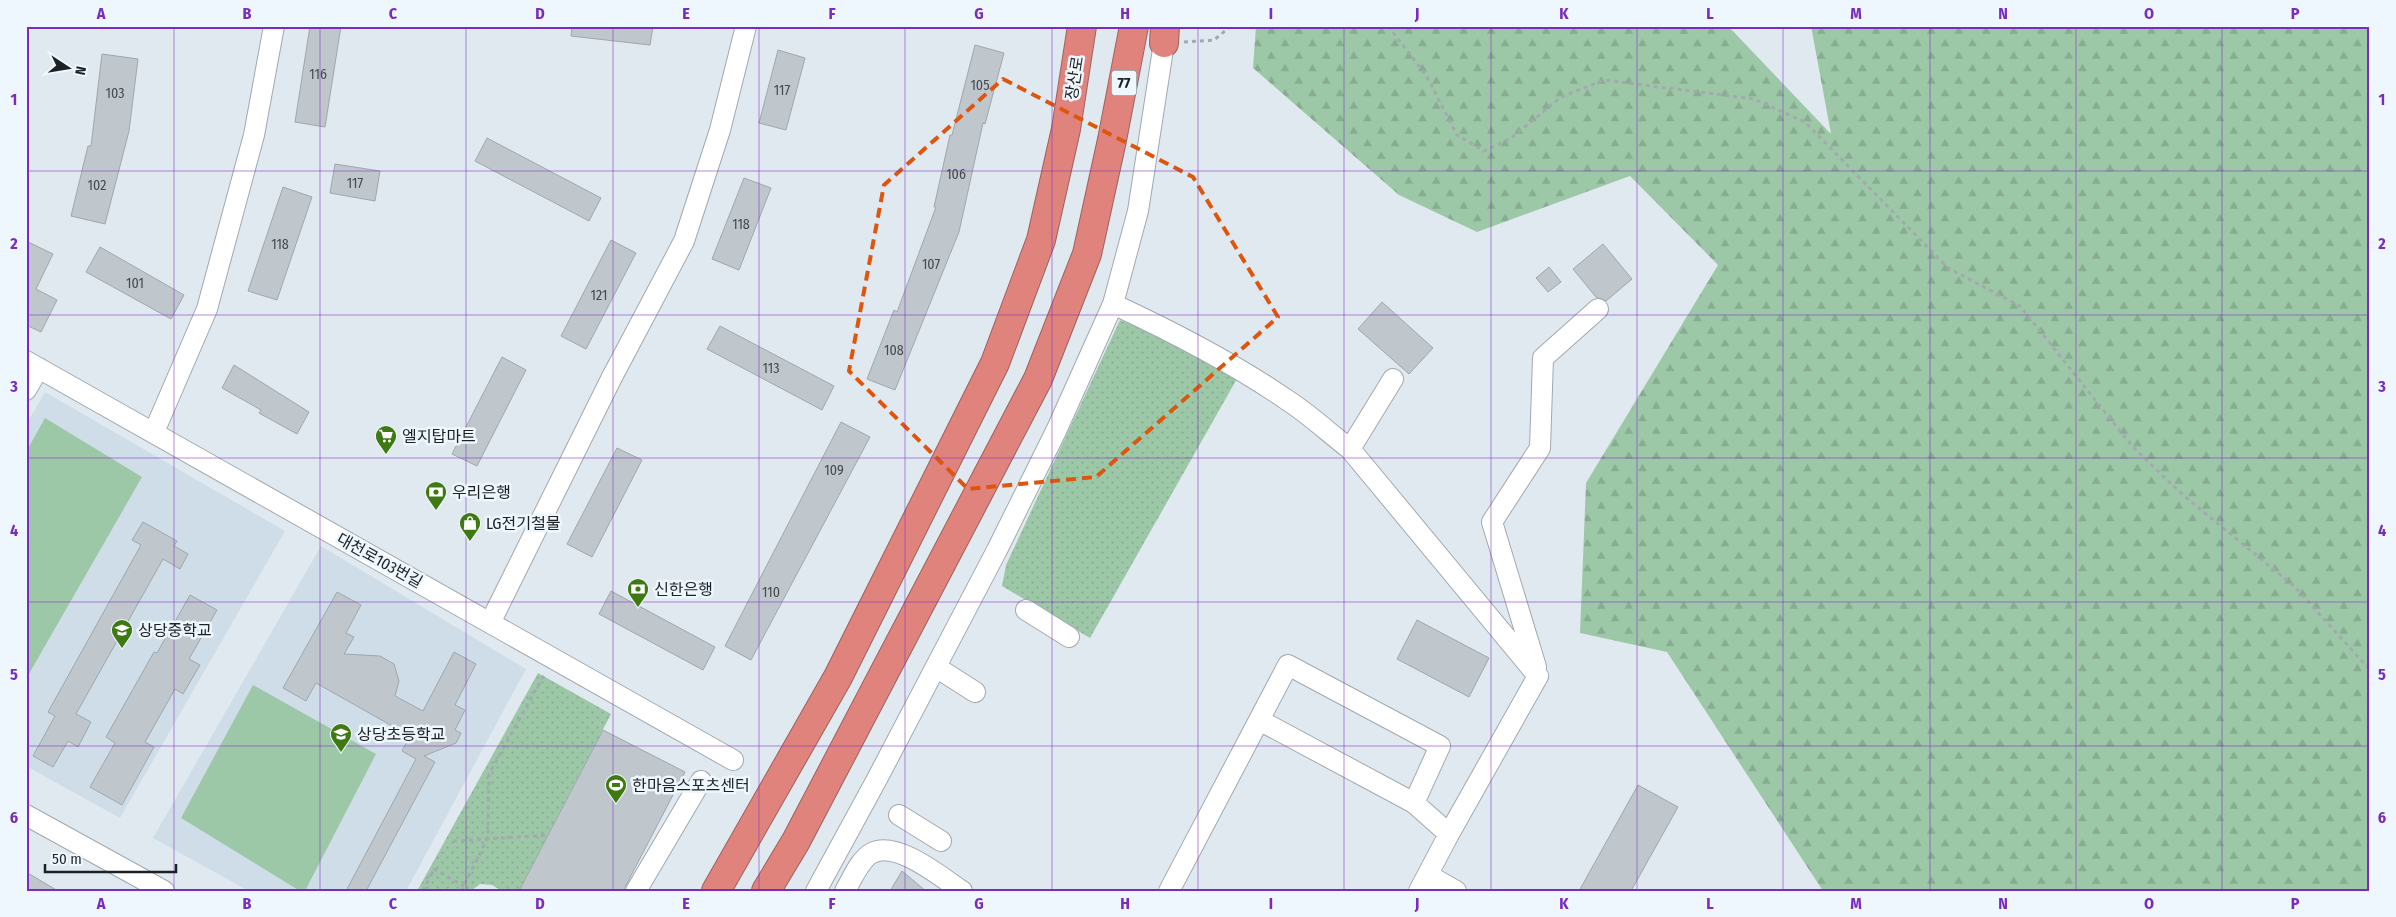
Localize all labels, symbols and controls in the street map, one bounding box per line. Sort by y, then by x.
text: A [96,4,106,23]
text: B [243,4,252,23]
text: C [389,4,398,23]
text: D [535,4,545,23]
text: E [682,4,690,23]
text: F [828,4,836,23]
text: G [974,4,984,23]
text: H [1120,4,1130,23]
text: I [1269,4,1273,23]
text: J [1414,4,1419,23]
text: K [1559,4,1569,23]
text: L [1706,4,1714,23]
text: M [1850,4,1862,23]
text: N [1998,4,2008,23]
text: O [2144,4,2154,23]
text: P [2291,4,2300,23]
north arrow [42,42,92,92]
street label: 장산로 [1062,55,1087,101]
text: N [71,65,89,76]
house number: 116 [309,66,327,83]
road number: 77 [1112,70,1136,96]
house number: 105 [970,77,990,94]
house number: 117 [774,82,791,99]
house number: 103 [106,85,124,102]
text: 1 [11,90,17,109]
text: 1 [2379,90,2385,109]
house number: 106 [946,166,966,183]
house number: 117 [347,175,364,192]
house number: 102 [88,177,106,194]
house number: 118 [732,216,750,233]
text: 2 [9,234,18,253]
text: 2 [2377,234,2386,253]
house number: 118 [271,236,289,253]
house number: 107 [922,256,940,273]
house number: 101 [126,275,144,292]
house number: 121 [591,287,607,304]
house number: 108 [884,342,904,359]
house number: 113 [762,360,780,377]
text: 3 [9,377,18,396]
text: 3 [2377,377,2386,396]
supermarket icon: 엘지탑마트 [374,424,398,455]
place label: 엘지탑마트 [402,427,476,446]
house number: 109 [824,462,844,479]
bank icon: 우리은행 [424,480,448,511]
place label: 우리은행 [452,483,511,502]
shop icon: LG전기철물 [458,511,482,542]
place label: LG전기철물 [486,514,560,533]
text: 4 [10,521,18,540]
text: 4 [2378,521,2386,540]
street label: 대천로103번길 [334,529,426,592]
bank icon: 신한은행 [626,577,650,608]
place label: 신한은행 [654,580,713,599]
house number: 110 [762,584,780,601]
school or university icon: 상당중학교 [110,618,134,649]
place label: 상당중학교 [138,621,212,640]
text: 5 [10,665,18,684]
text: 5 [2378,665,2386,684]
school or university icon: 상당초등학교 [329,722,353,753]
place label: 상당초등학교 [357,725,445,744]
sports icon: 한마음스포츠센터 [604,773,628,804]
place label: 한마음스포츠센터 [632,776,750,795]
text: 6 [10,808,18,827]
text: 6 [2378,808,2386,827]
scale bar [45,842,176,874]
text: 50 m [52,850,82,868]
text: A [96,894,106,913]
text: B [243,894,252,913]
text: C [389,894,398,913]
text: D [535,894,545,913]
text: E [682,894,690,913]
text: F [828,894,836,913]
text: G [974,894,984,913]
text: H [1120,894,1130,913]
text: I [1269,894,1273,913]
text: J [1414,894,1419,913]
text: K [1559,894,1569,913]
text: L [1706,894,1714,913]
text: M [1850,894,1862,913]
text: N [1998,894,2008,913]
text: O [2144,894,2154,913]
text: P [2291,894,2300,913]

